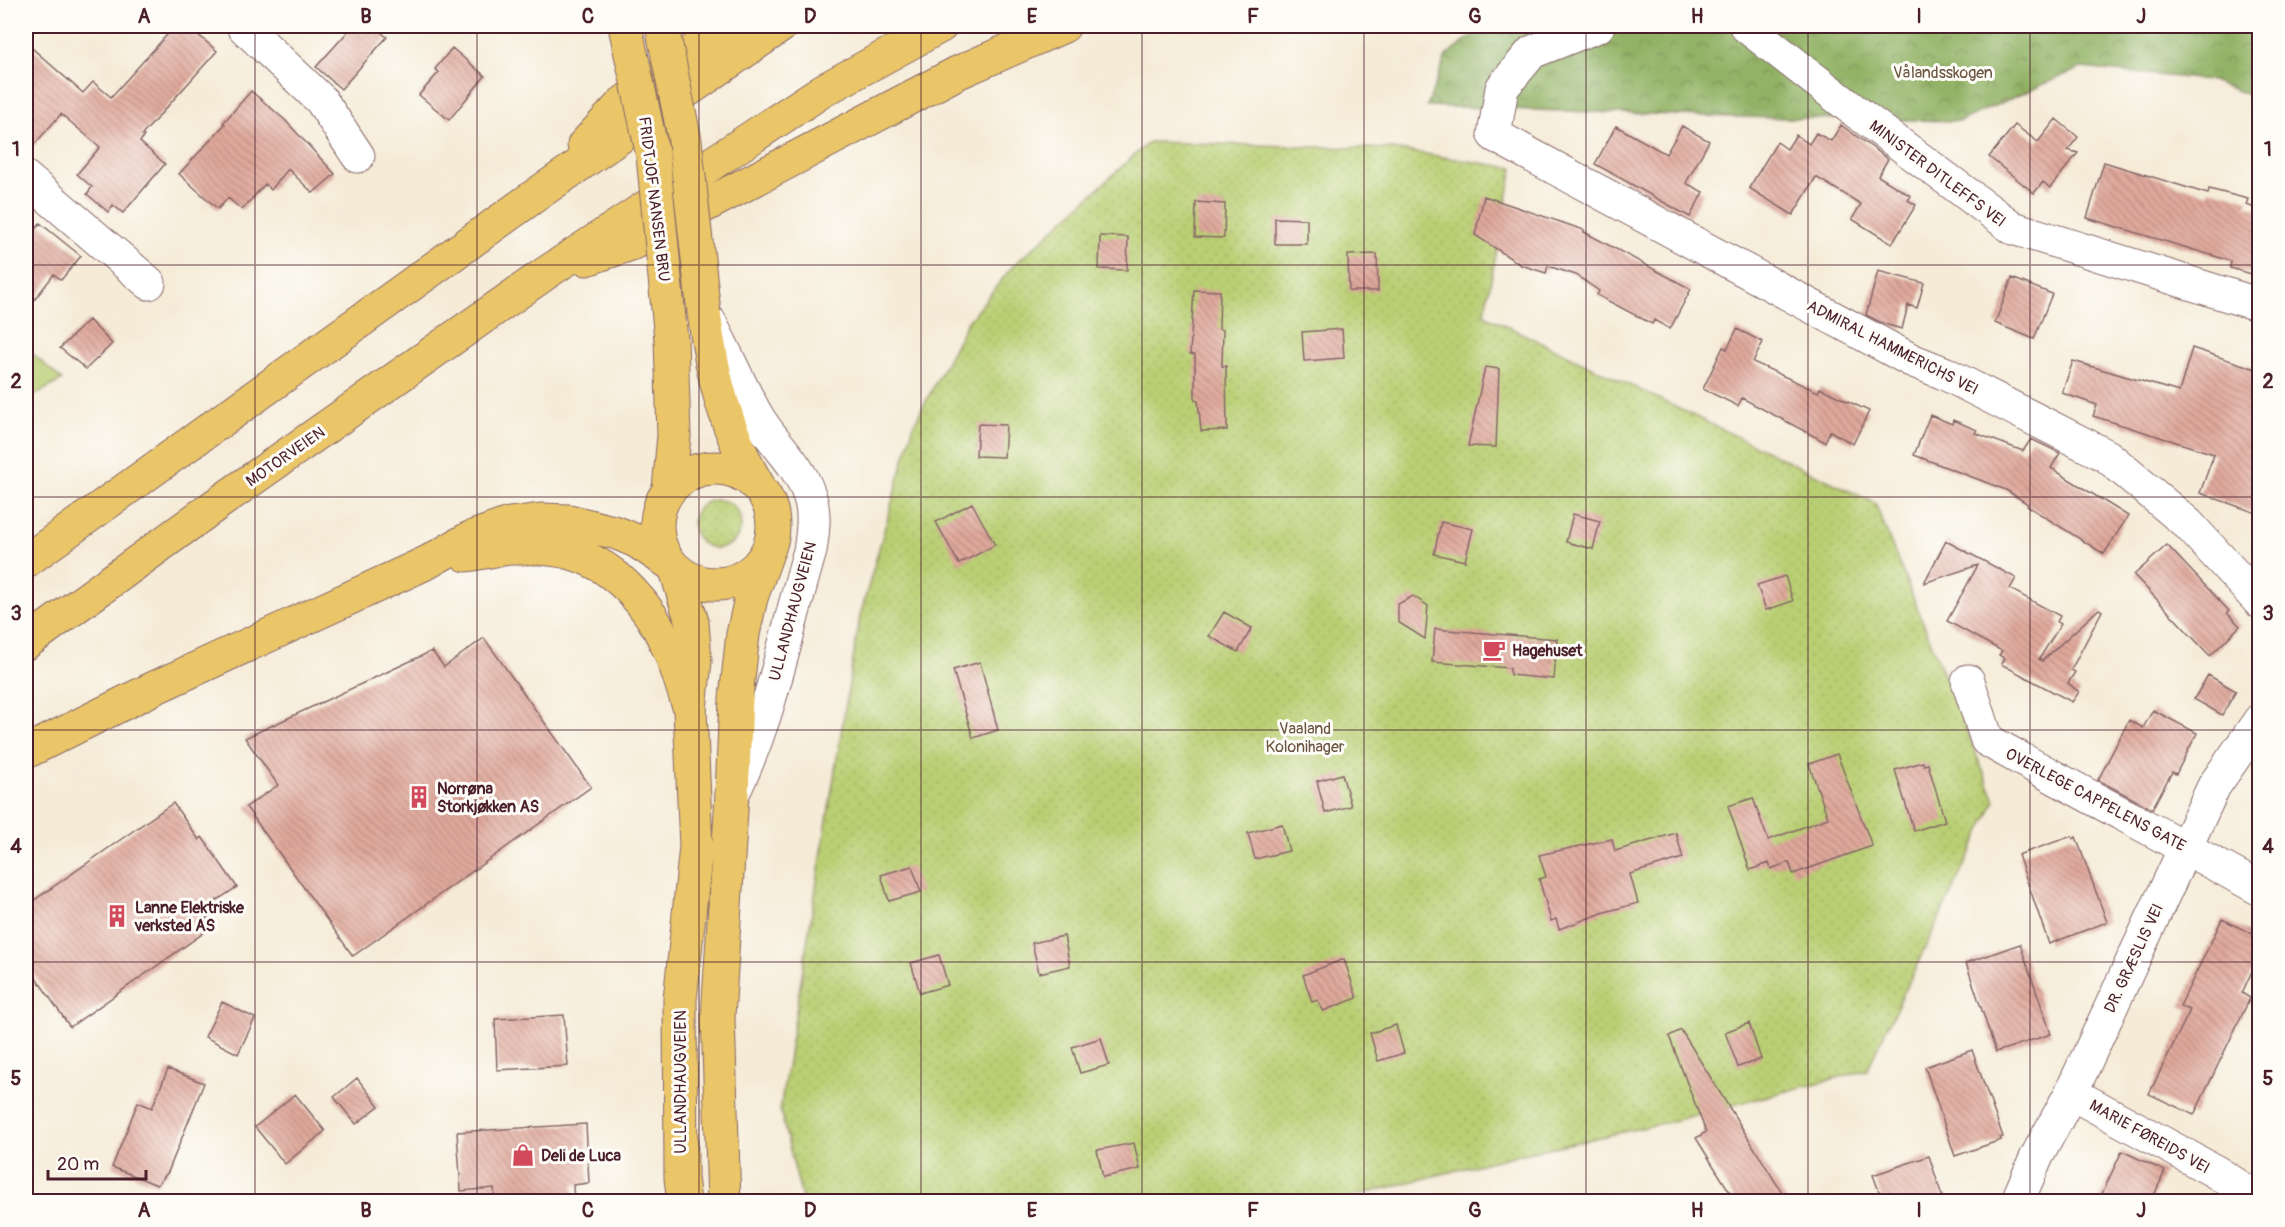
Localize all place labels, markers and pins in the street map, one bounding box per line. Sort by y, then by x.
cafe icon: Hagehuset [1481,637,1507,663]
place label: Hagehuset [1512,641,1583,661]
place label: Norrøna Storkjøkken AS [437,779,539,817]
building icon: Norrøna Storkjøkken AS [406,784,432,810]
place label: Lanne Elektriske verksted AS [134,898,245,936]
building icon: Lanne Elektriske verksted AS [104,903,130,929]
shop icon: Deli de Luca [510,1142,536,1168]
place label: Deli de Luca [541,1146,622,1166]

